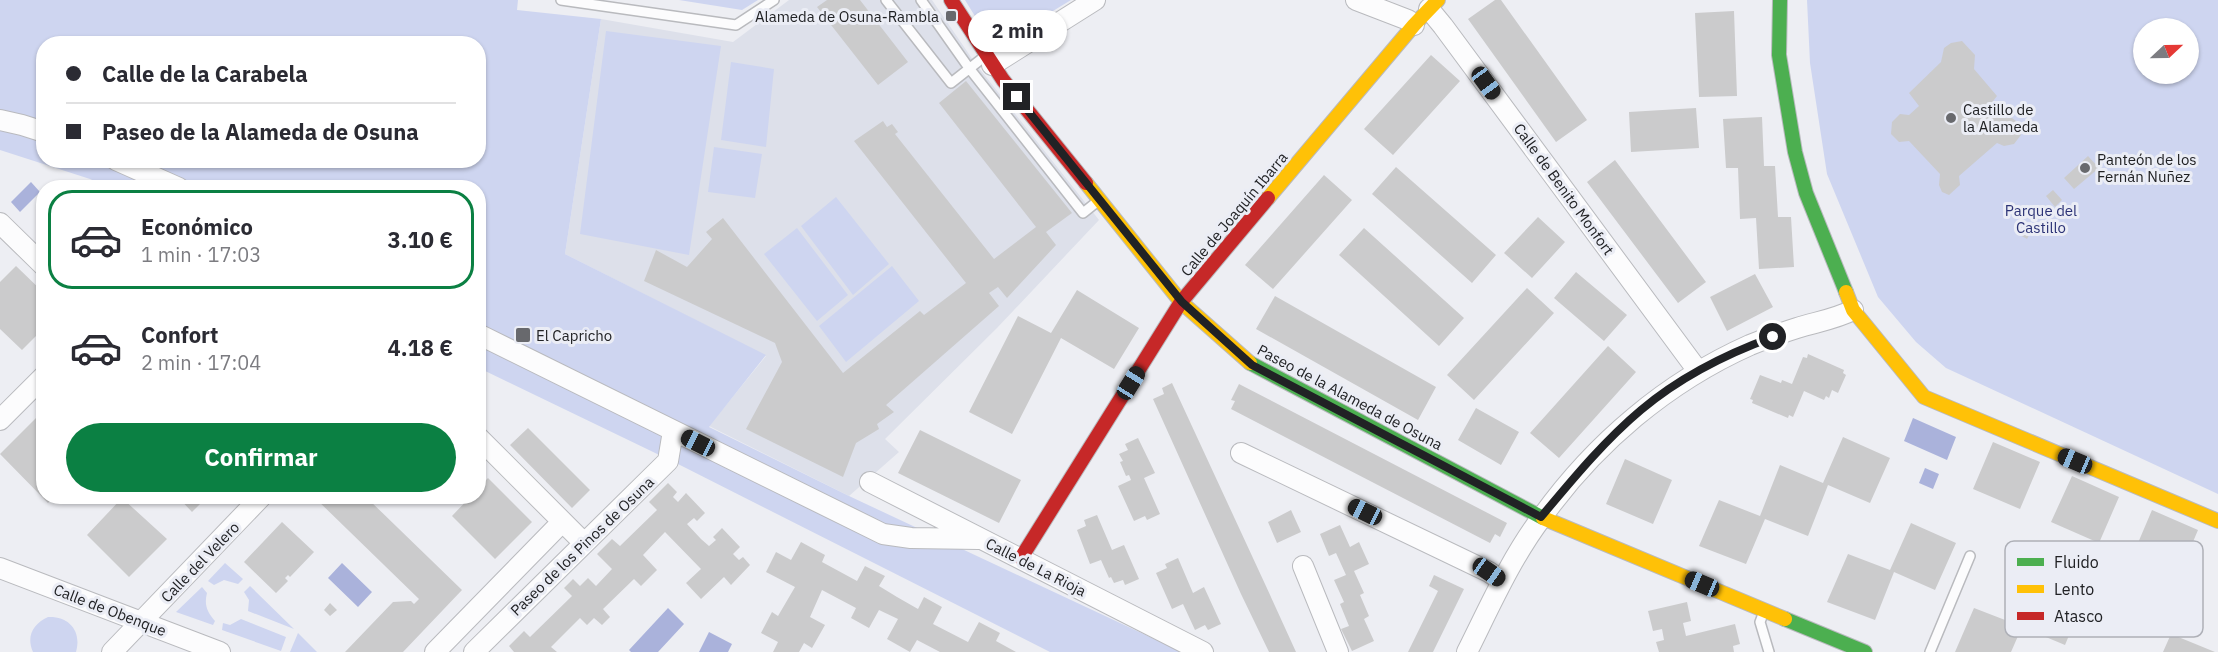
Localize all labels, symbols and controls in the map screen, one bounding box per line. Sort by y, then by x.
place label: Alameda de Osuna-Rambla [755,7,939,26]
marker: Alameda de Osuna-Rambla [944,9,958,23]
callout: 2 min [968,10,1066,52]
text: 2 min [991,17,1044,44]
north arrow [2133,18,2199,84]
map controls [2133,18,2199,84]
text: Calle de la Carabela [102,59,308,88]
car [1468,63,1504,103]
route end [1003,83,1030,110]
place label: Castillo de la Alameda [1963,100,2038,136]
marker: Castillo de la Alameda [1944,111,1958,125]
text: Paseo de la Alameda de Osuna [102,117,419,146]
street label: Calle de Benito Monfort [1510,119,1618,259]
street label: Calle de Joaquín Ibarra [1176,148,1292,280]
place label: Panteón de los Fernán Nuñez [2097,150,2197,186]
marker: Panteón de los Fernán Nuñez [2078,161,2092,175]
park label: Parque del Castillo [2005,201,2077,237]
text: Económico [141,212,253,241]
icon: car [69,213,123,267]
text: 3.10 € [388,225,453,254]
text: 1 min · 17:03 [141,241,261,268]
text: Confort [141,320,219,349]
icon: car [69,321,123,375]
route start [1759,323,1786,350]
marker: El Capricho [514,326,532,344]
place label: El Capricho [536,326,612,345]
text: 4.18 € [388,333,453,362]
street label: Paseo de la Alameda de Osuna [1254,340,1446,454]
text: 2 min · 17:04 [141,349,261,376]
car [1114,363,1148,403]
button: Confirmar [66,423,456,492]
car [678,427,718,459]
car [2055,446,2095,476]
street label: Paseo de los Pinos de Osuna [506,472,658,620]
car [1345,496,1385,528]
street label: Calle del Velero [157,518,243,606]
street label: Calle de La Rioja [983,534,1089,600]
legend [2005,541,2203,637]
text: Fluido [2054,552,2099,572]
car [1469,554,1509,590]
car [1682,569,1722,599]
text: Lento [2054,579,2094,599]
street label: Calle de Obenque [51,580,169,640]
text: Atasco [2054,606,2103,626]

